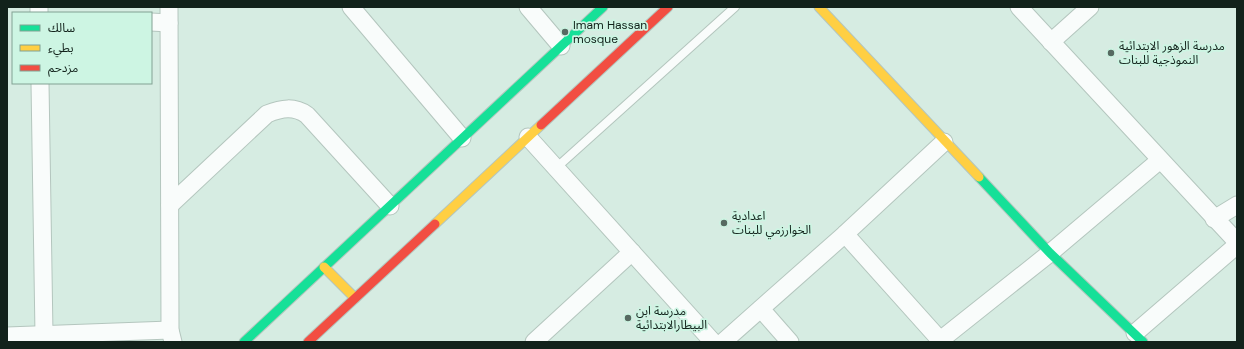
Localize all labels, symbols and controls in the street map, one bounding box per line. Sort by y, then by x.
legend [12,12,152,84]
place label: Imam Hassan mosque [573,17,647,47]
text: سالك [48,20,75,36]
marker: Imam Hassan mosque [560,27,570,37]
place label: مدرسة الزهور الابتدائية النموذجية للبنات [1119,38,1225,68]
text: بطيء [48,40,74,58]
marker: مدرسة الزهور الابتدائية النموذجية للبنات [1106,48,1116,58]
text: مزدحم [48,60,78,77]
place label: اعدادية الخوارزمي للبنات [732,208,811,240]
marker: اعدادية الخوارزمي للبنات [719,218,729,228]
place label: مدرسة ابن البيطارالابتدائية [636,303,707,333]
marker: مدرسة ابن البيطارالابتدائية [623,313,633,323]

